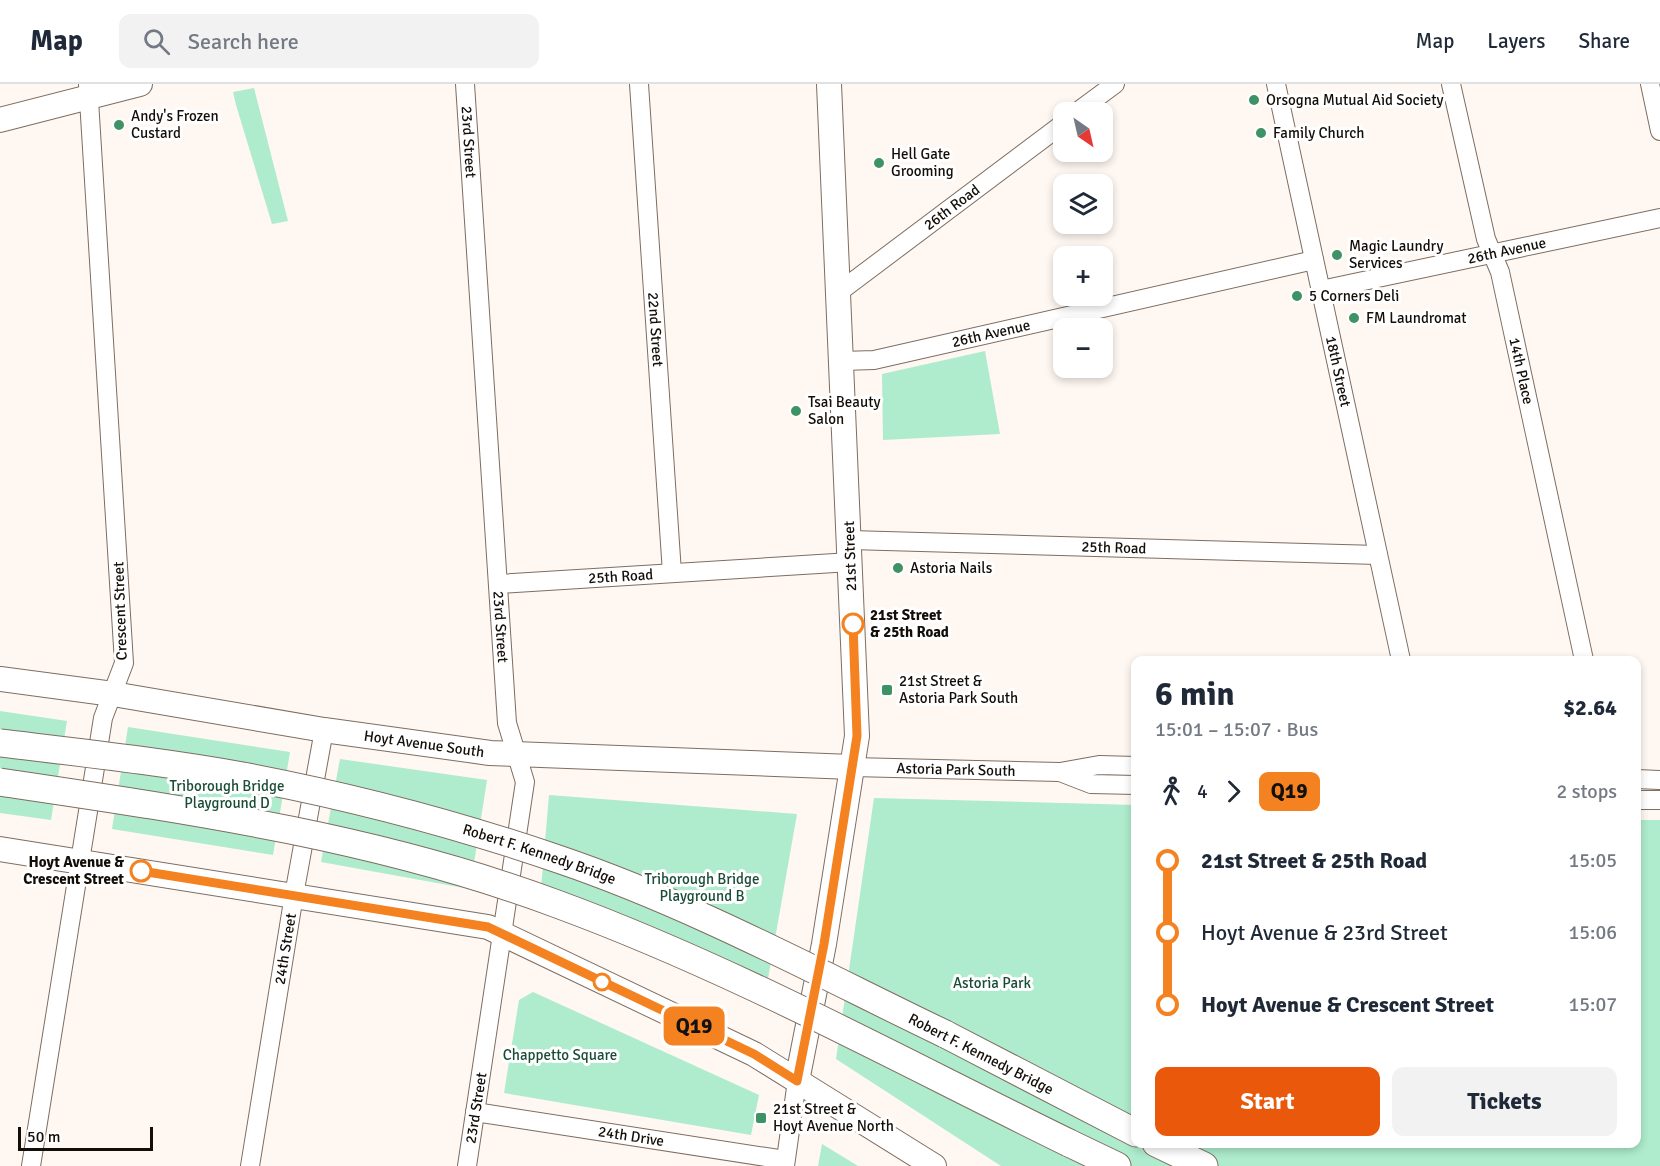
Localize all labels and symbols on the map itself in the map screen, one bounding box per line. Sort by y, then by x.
place label: Orsogna Mutual Aid Society [1266,91,1444,109]
marker: Orsogna Mutual Aid Society [1247,93,1261,107]
north arrow [1053,102,1113,162]
street label: 23rd Street [457,105,480,178]
place label: Andy's Frozen Custard [131,107,219,142]
marker: Andy's Frozen Custard [112,118,126,132]
place label: Family Church [1273,124,1364,142]
marker: Family Church [1254,126,1268,140]
place label: Hell Gate Grooming [891,145,954,180]
marker: Hell Gate Grooming [872,156,886,170]
street label: 26th Road [920,181,983,234]
street label: 26th Avenue [1466,233,1548,268]
place label: Magic Laundry Services [1349,237,1444,272]
marker: Magic Laundry Services [1330,248,1344,262]
place label: 5 Corners Deli [1309,287,1399,305]
marker: 5 Corners Deli [1290,289,1304,303]
street label: 22nd Street [644,292,667,367]
place label: FM Laundromat [1366,309,1467,327]
marker: FM Laundromat [1347,311,1361,325]
street label: 26th Avenue [950,316,1032,351]
street label: 18th Street [1322,334,1355,408]
street label: 14th Place [1505,336,1537,406]
place label: Tsai Beauty Salon [808,393,881,428]
marker: Tsai Beauty Salon [789,404,803,418]
street label: 21st Street [840,521,860,591]
street label: 25th Road [1081,538,1147,557]
place label: Astoria Nails [910,559,993,577]
street label: Crescent Street [109,561,131,661]
marker: Astoria Nails [891,561,905,575]
street label: 25th Road [588,565,654,587]
street label: 23rd Street [489,590,512,663]
place label: 21st Street & 25th Road [870,606,949,641]
marker: 21st Street & 25th Road [842,613,864,635]
place label: 21st Street & Astoria Park South [899,672,1018,707]
marker: 21st Street & Astoria Park South [880,683,894,697]
street label: Hoyt Avenue South [363,727,485,761]
street label: Astoria Park South [896,759,1016,780]
park label: Triborough Bridge Playground D [170,777,284,812]
street label: Robert F. Kennedy Bridge [461,820,619,888]
place label: Hoyt Avenue & Crescent Street [23,853,124,888]
marker: Hoyt Avenue & Crescent Street [130,860,152,882]
park label: Triborough Bridge Playground B [645,870,759,905]
street label: 24th Street [271,912,300,986]
unlabelled marker [593,973,611,991]
park label: Astoria Park [953,974,1032,992]
line badge: Q19 [660,1006,728,1046]
street label: Robert F. Kennedy Bridge [905,1010,1057,1098]
park label: Chappetto Square [503,1046,617,1064]
street label: 23rd Street [461,1071,491,1145]
place label: 21st Street & Hoyt Avenue North [773,1100,894,1135]
marker: 21st Street & Hoyt Avenue North [754,1111,768,1125]
street label: 24th Drive [597,1122,665,1150]
scale bar [18,1124,153,1152]

